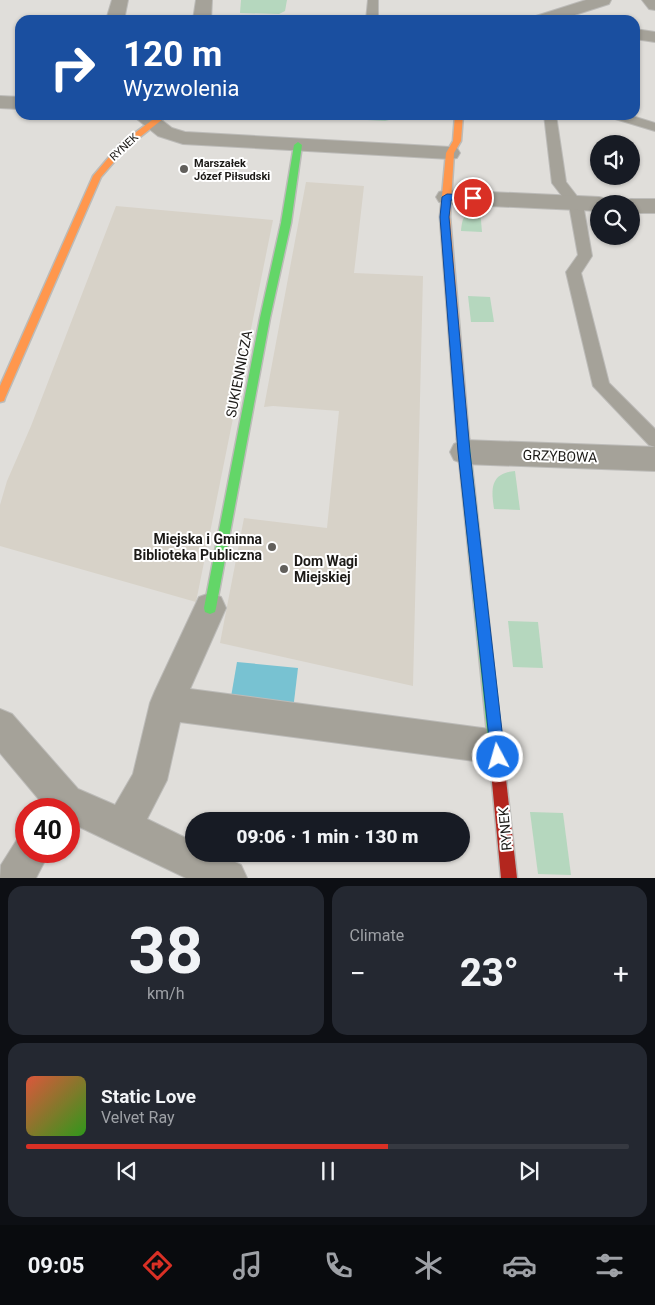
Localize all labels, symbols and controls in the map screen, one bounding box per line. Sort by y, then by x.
text: 120 m [123,34,222,75]
icon: right [40,35,105,100]
text: Wyzwolenia [123,76,239,101]
street label: RYNEK [107,131,141,163]
map controls [590,135,640,245]
button: sound [590,135,640,185]
place label: Marszałek Józef Piłsudski [194,157,270,183]
marker: Marszałek Józef Piłsudski [178,163,190,175]
pin [452,177,494,219]
icon: arrive [459,184,487,212]
button: search [590,195,640,245]
street label: SUKIENNICZA [223,329,255,419]
street label: GRZYBOWA [522,447,598,465]
place label: Miejska i Gminna Biblioteka Publiczna [134,531,263,563]
marker: Miejska i Gminna Biblioteka Publiczna [266,541,278,553]
place label: Dom Wagi Miejskiej [294,553,358,585]
marker: Dom Wagi Miejskiej [278,563,290,575]
position arrow [471,730,523,782]
speed limit sign: 40 [15,798,80,863]
street label: RYNEK [495,806,515,851]
text: 09:06 · 1 min · 130 m [236,825,419,848]
text: 38 [128,913,203,989]
text: Climate [350,926,404,945]
text: 23° [460,951,519,995]
text: − [350,957,366,990]
text: + [613,957,629,990]
text: km/h [147,984,185,1003]
text: Static Love [101,1085,196,1108]
text: Velvet Ray [101,1108,175,1127]
icon: previous [113,1157,141,1185]
icon: pause [314,1157,342,1185]
icon: next [515,1157,543,1185]
icon: directions [140,1248,175,1283]
icon: music [230,1248,265,1283]
icon: phone [321,1248,356,1283]
icon: climate [411,1248,446,1283]
icon: car [502,1248,537,1283]
icon: filters [592,1248,627,1283]
text: 09:05 [28,1253,84,1278]

